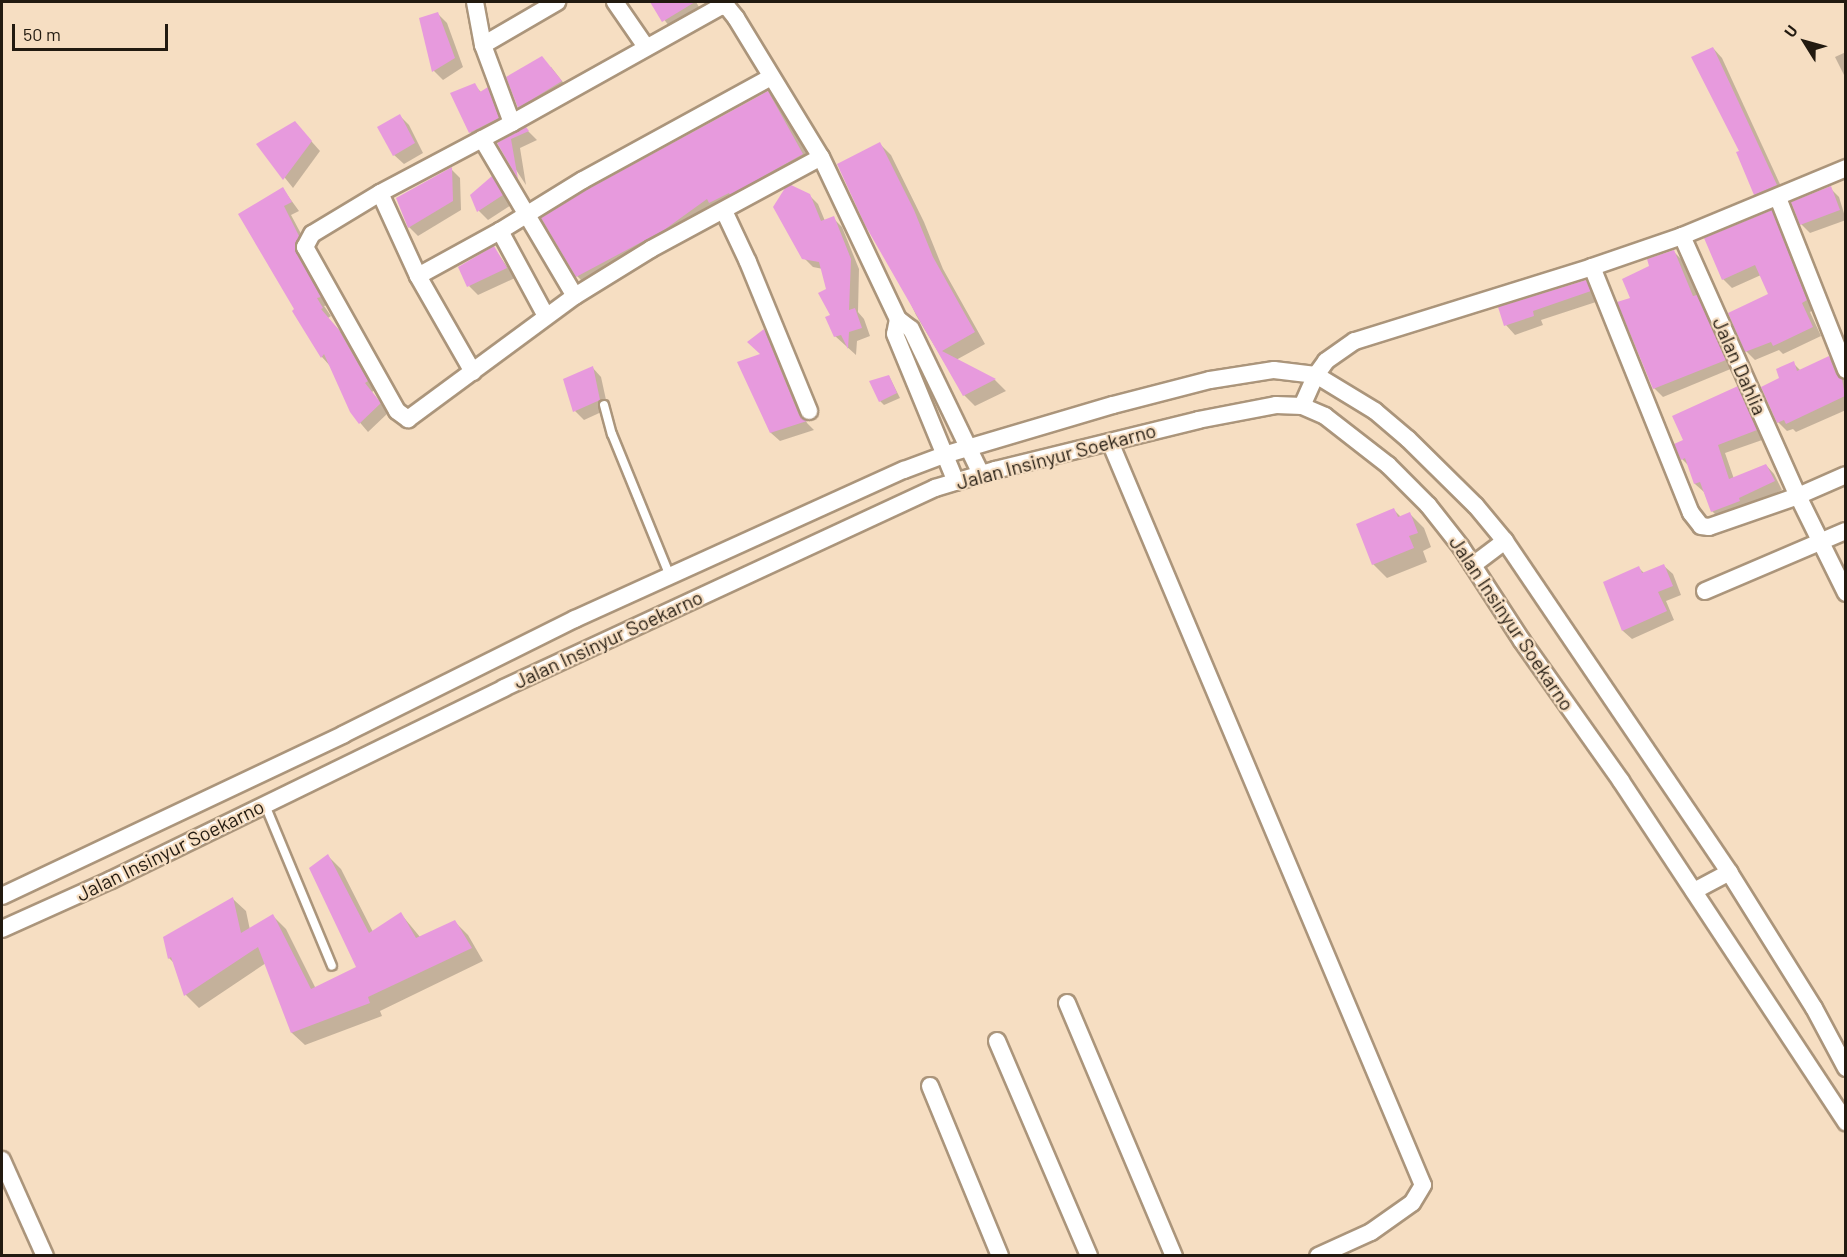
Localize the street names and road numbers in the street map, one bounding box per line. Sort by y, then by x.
street label: Jalan Dahlia [1708,313,1772,419]
street label: Jalan Insinyur Soekarno [953,418,1159,494]
street label: Jalan Insinyur Soekarno [1444,531,1580,715]
street label: Jalan Insinyur Soekarno [510,585,706,693]
street label: Jalan Insinyur Soekarno [72,794,268,906]

